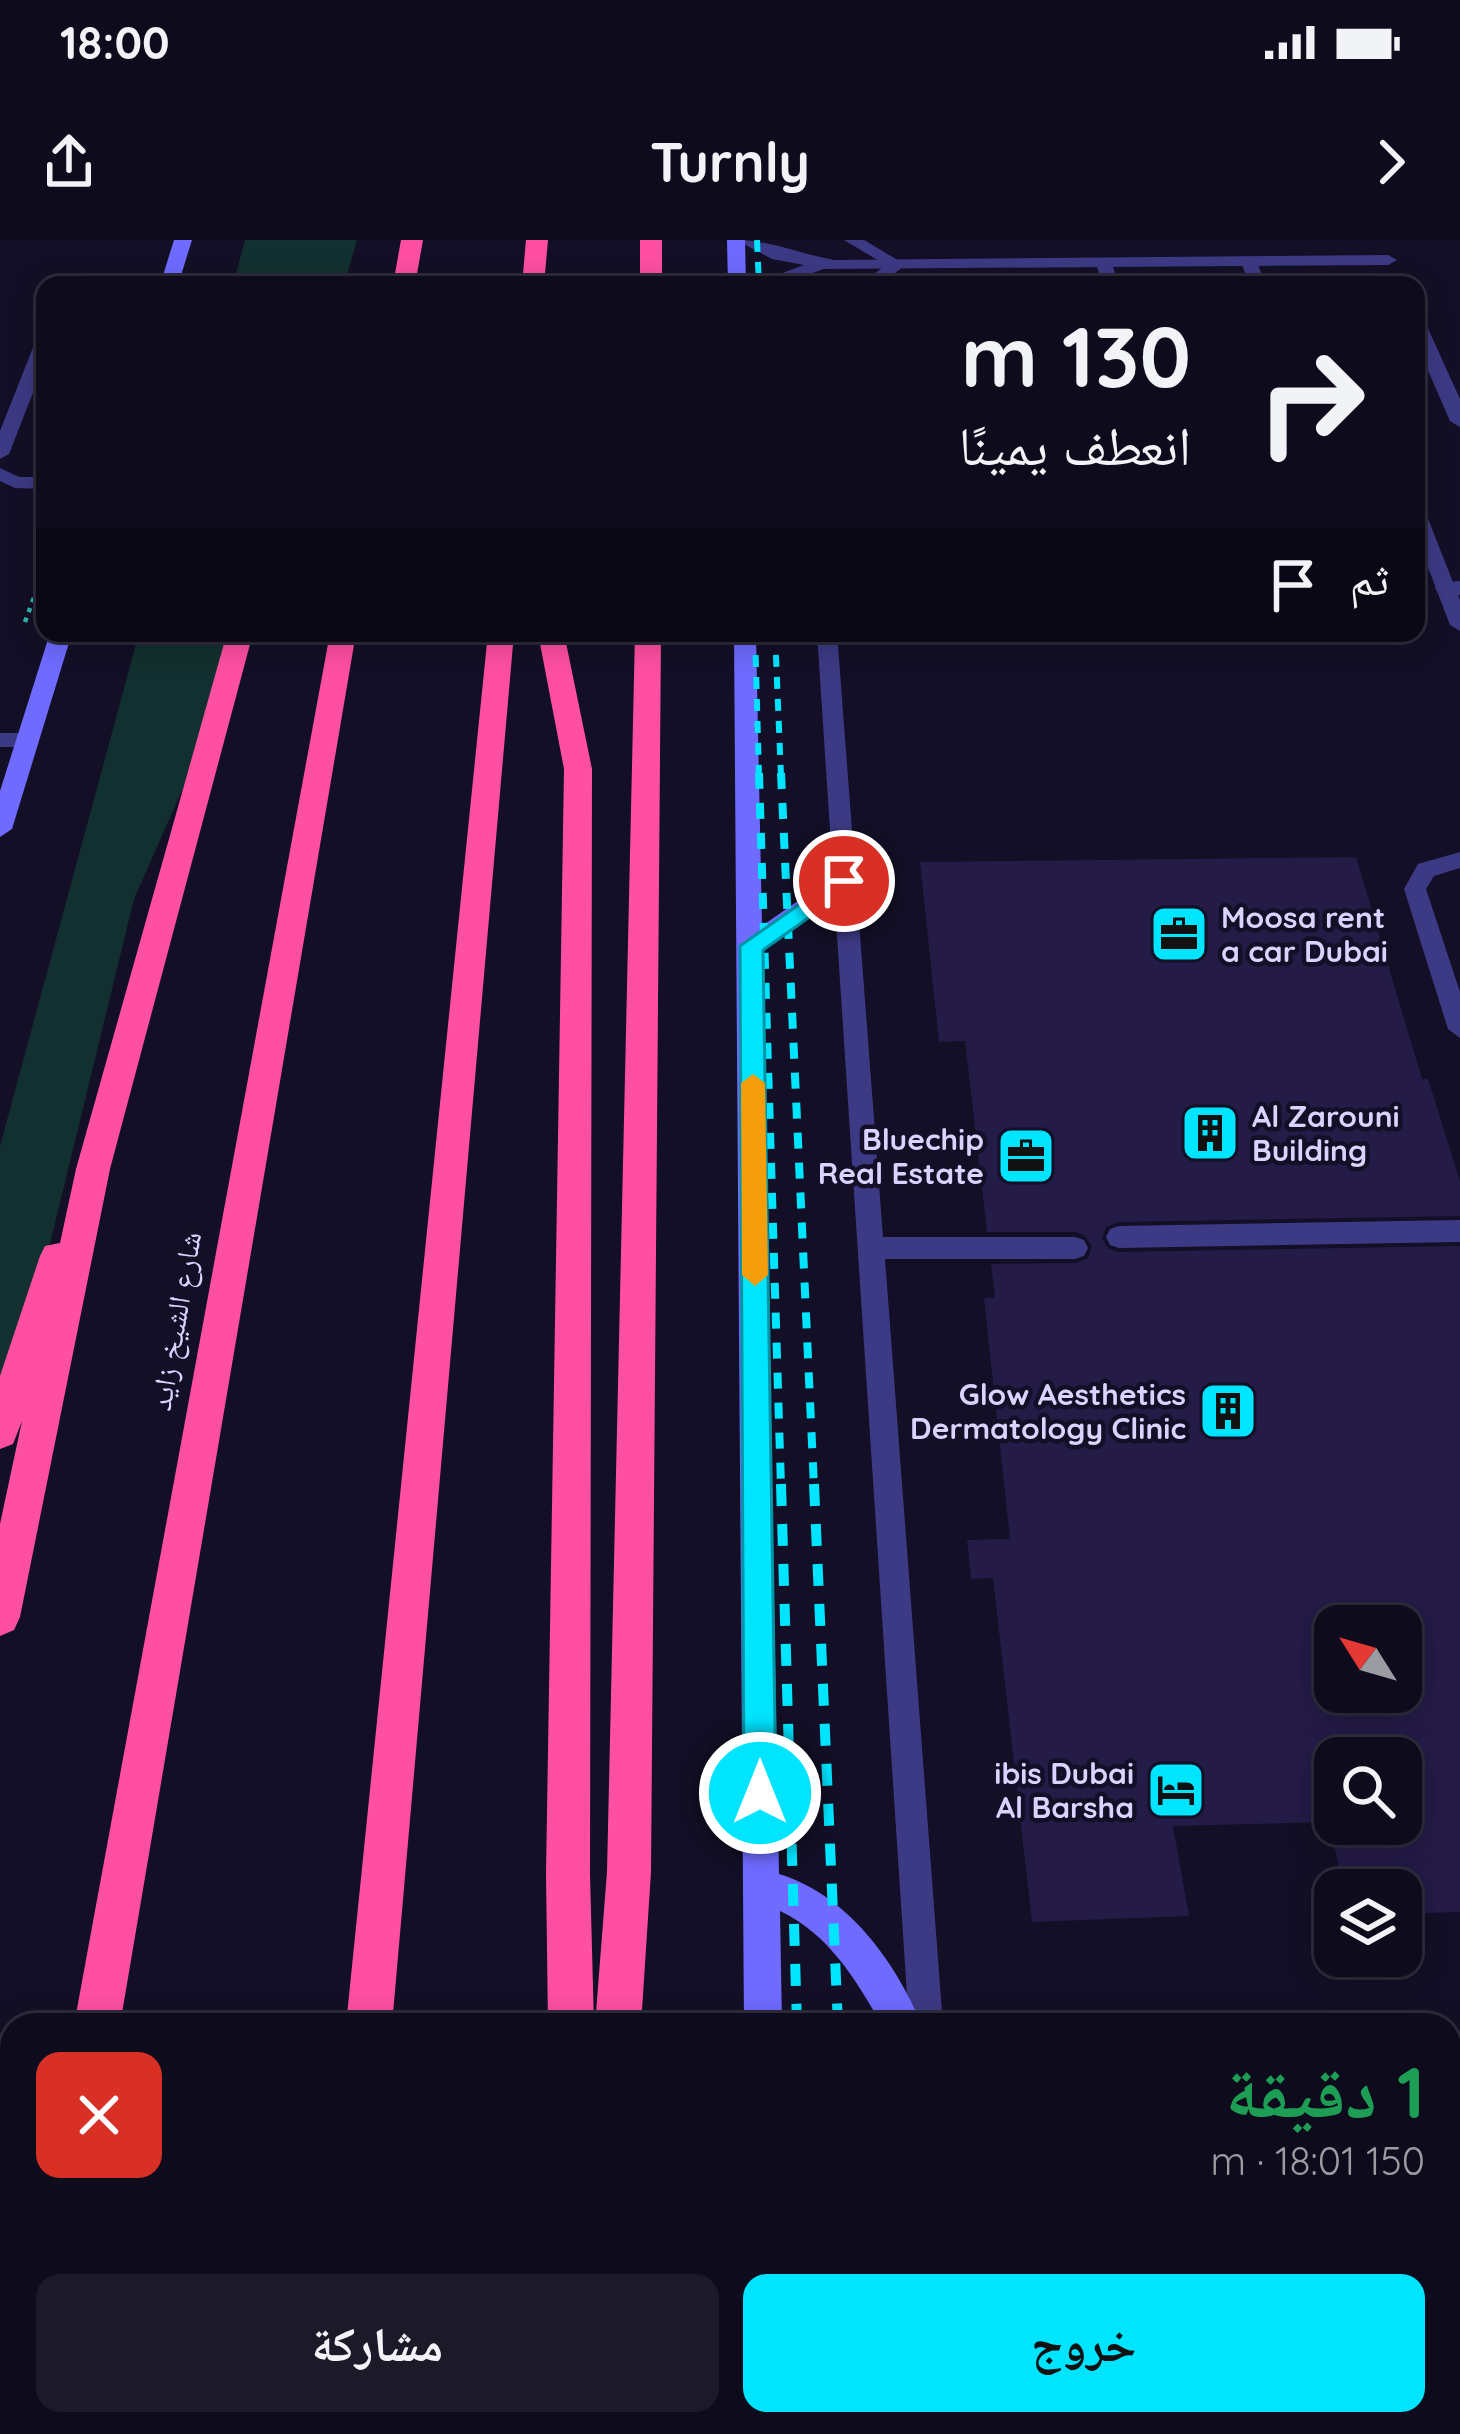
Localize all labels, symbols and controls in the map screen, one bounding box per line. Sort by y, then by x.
text: 18:00 [60,14,170,70]
text: Turnly [650,128,810,196]
icon: share [36,129,102,195]
icon: forward [1358,129,1424,195]
text: 130 m [961,303,1191,408]
icon: right [1233,324,1389,480]
text: انعطف يمينًا [958,411,1191,479]
text: ثم [1350,550,1389,606]
icon: arrive [1260,552,1326,618]
pin [793,830,895,932]
icon: arrive [811,848,877,914]
place label: Moosa rent a car Dubai [1221,898,1388,970]
office icon: Moosa rent a car Dubai [1148,903,1210,965]
place label: Al Zarouni Building [1252,1097,1400,1169]
building icon: Al Zarouni Building [1179,1102,1241,1164]
place label: Bluechip Real Estate [818,1120,984,1192]
office icon: Bluechip Real Estate [995,1125,1057,1187]
street label: شارع الشيخ زايد [141,1229,210,1414]
place label: Glow Aesthetics Dermatology Clinic [910,1375,1186,1447]
building icon: Glow Aesthetics Dermatology Clinic [1197,1380,1259,1442]
north arrow [1314,1605,1422,1713]
map controls [1314,1605,1422,1977]
position arrow [697,1730,823,1856]
button: search [1314,1737,1422,1845]
place label: ibis Dubai Al Barsha [994,1754,1134,1826]
hotel icon: ibis Dubai Al Barsha [1145,1759,1207,1821]
button: layers [1314,1869,1422,1977]
text: 1 دقيقة [1226,2046,1425,2136]
button: close [36,2052,162,2178]
text: 150 m · 18:01 [1211,2136,1425,2185]
button: مشاركة [36,2274,719,2412]
button: خروج [743,2274,1425,2412]

